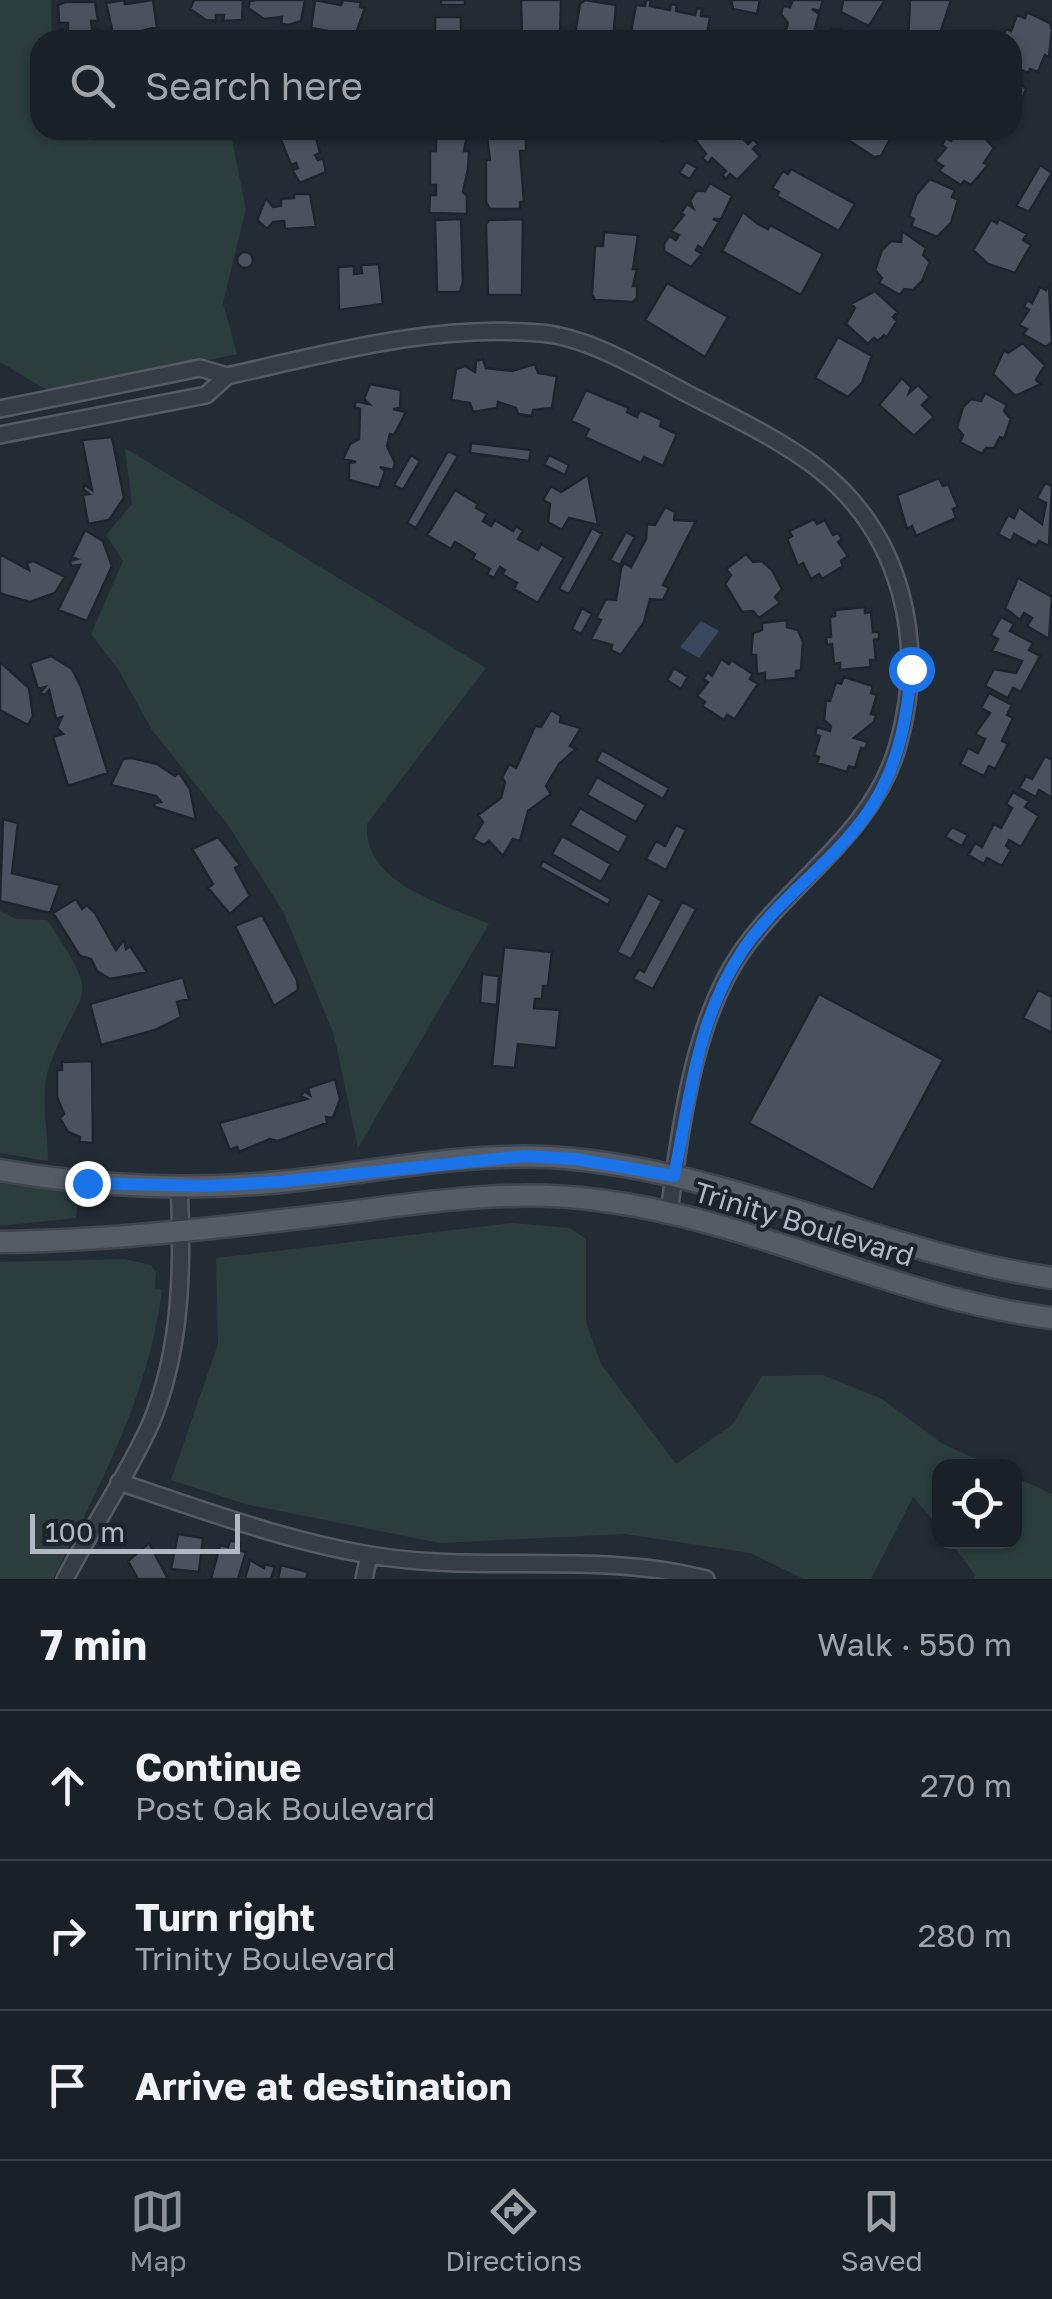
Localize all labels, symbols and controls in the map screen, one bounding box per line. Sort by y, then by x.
search box [30,30,1022,140]
icon: search [65,58,120,113]
text: Search here [145,63,363,108]
route start [889,647,935,693]
route end [65,1161,111,1207]
street label: Trinity Boulevard [690,1174,918,1273]
map controls [932,1459,1022,1549]
button: locate [932,1459,1022,1549]
scale bar [30,1509,240,1554]
text: 100 m [45,1515,125,1548]
text: 7 min [40,1619,147,1669]
text: Walk · 550 m [817,1625,1012,1663]
text: Continue [135,1744,301,1789]
icon: ahead [40,1758,95,1813]
text: 270 m [920,1766,1012,1804]
text: Post Oak Boulevard [135,1789,435,1827]
text: Turn right [135,1894,315,1939]
icon: right [40,1908,95,1963]
text: 280 m [918,1916,1012,1954]
text: Trinity Boulevard [135,1939,395,1977]
icon: arrive [40,2058,95,2113]
text: Arrive at destination [135,2063,512,2108]
tab: Map [129,2184,187,2277]
tab: Directions [445,2184,582,2277]
tab: Saved [841,2184,923,2277]

